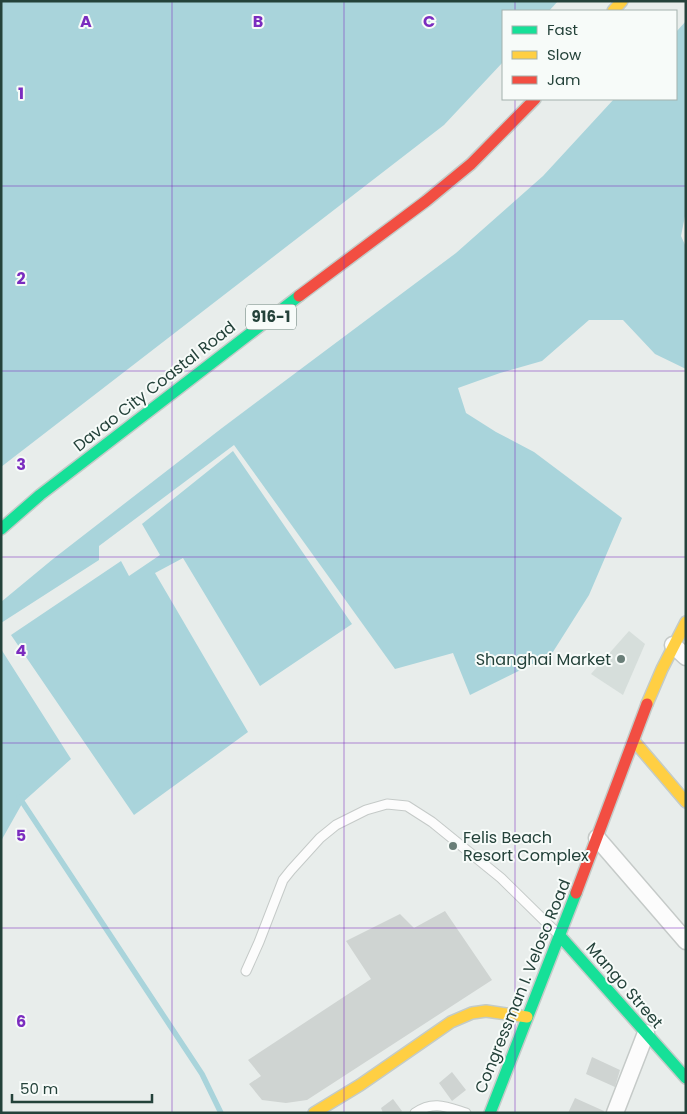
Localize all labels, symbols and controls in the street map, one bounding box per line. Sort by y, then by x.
text: A [80,10,92,33]
text: B [253,10,263,33]
text: C [423,10,435,33]
legend [502,10,677,100]
text: Fast [547,19,578,40]
text: Slow [547,44,582,65]
text: Jam [547,69,581,90]
text: 1 [18,82,24,105]
text: 2 [16,267,26,290]
road number: 916-1 [246,304,296,330]
street label: Davao City Coastal Road [68,316,240,457]
text: 3 [16,453,26,476]
text: 4 [16,639,27,662]
place label: Shanghai Market [476,648,611,671]
marker: Shanghai Market [615,653,627,665]
text: 5 [16,824,26,847]
place label: Felis Beach Resort Complex [463,826,589,867]
marker: Felis Beach Resort Complex [447,840,459,852]
street label: Congressman I. Veloso Road [469,876,576,1097]
street label: Mango Street [581,937,669,1033]
text: 6 [16,1010,26,1033]
scale bar [12,1072,152,1104]
text: 50 m [20,1078,58,1099]

